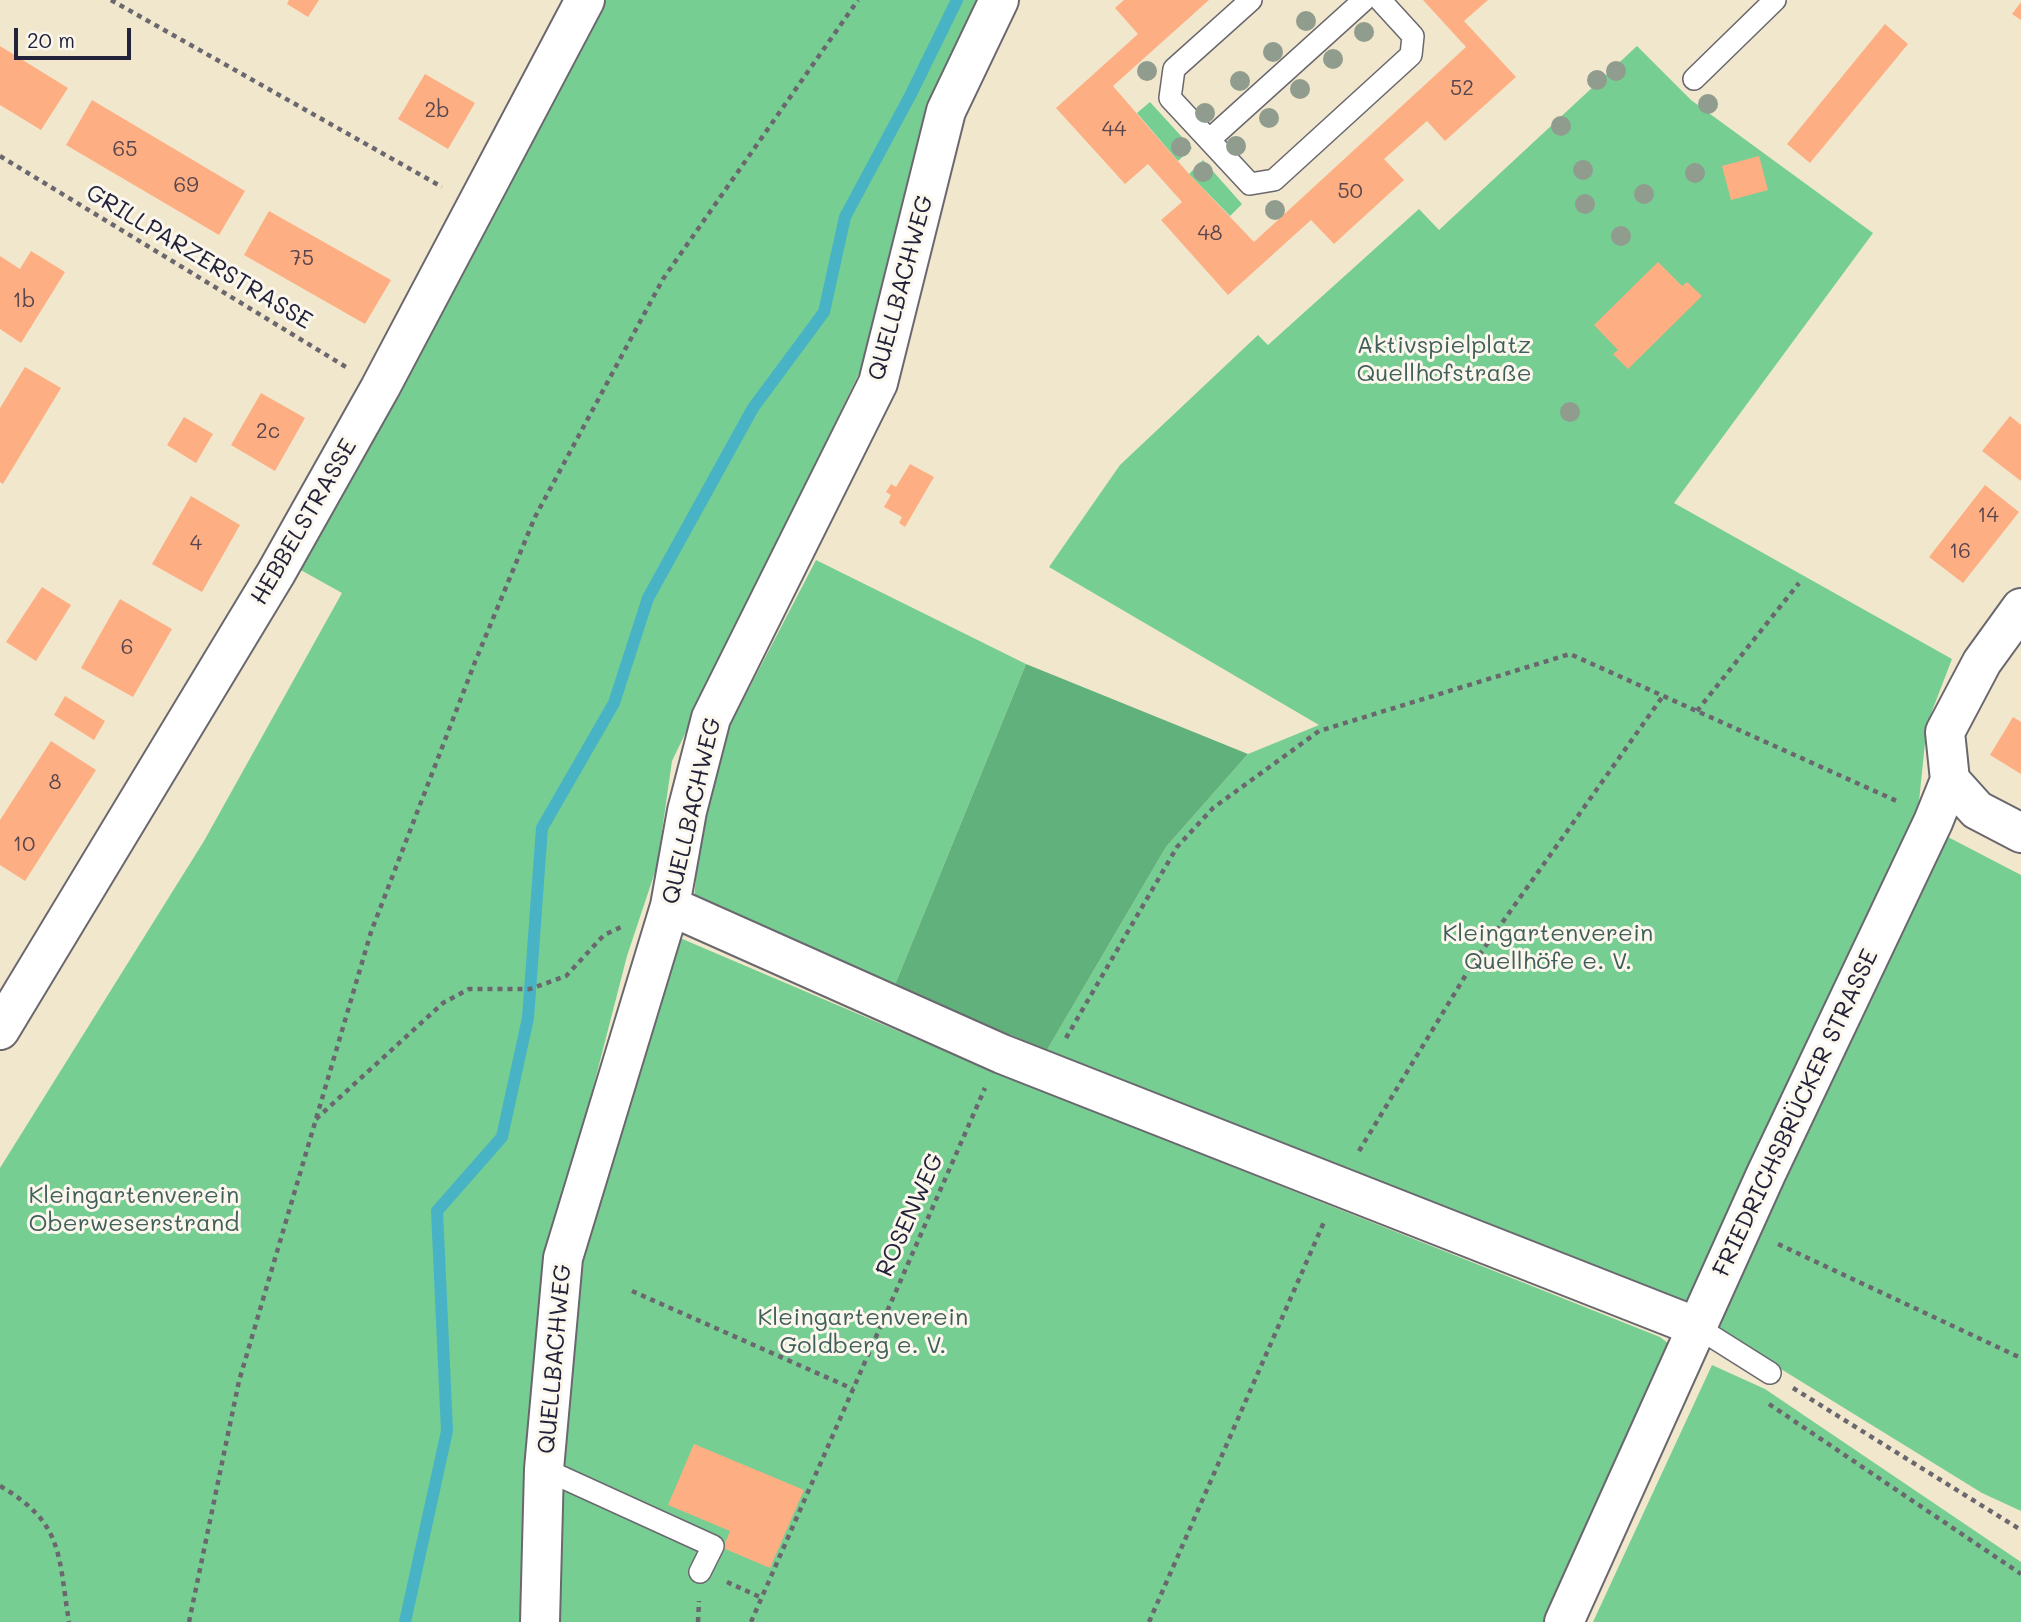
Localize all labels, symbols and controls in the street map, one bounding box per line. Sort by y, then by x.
scale bar [18,14,135,58]
text: 20 m [27,26,75,53]
house number: 52 [1450,76,1474,102]
house number: 2b [424,98,450,124]
house number: 44 [1102,117,1126,143]
house number: 65 [113,137,137,163]
house number: 69 [173,173,199,199]
street label: GRILLPARZERSTRASSE [81,178,317,336]
house number: 50 [1337,179,1363,205]
street label: QUELLBACHWEG [862,192,940,384]
house number: 48 [1197,221,1223,247]
house number: 75 [290,246,314,272]
house number: 1b [13,288,35,314]
park label: Aktivspielplatz Quellhofstraße [1356,332,1532,388]
house number: 2c [256,419,280,445]
street label: HEBBELSTRASSE [245,434,363,610]
house number: 14 [1977,503,1999,529]
house number: 4 [190,531,202,557]
house number: 16 [1949,539,1971,565]
house number: 6 [121,635,133,661]
street label: QUELLBACHWEG [657,715,727,907]
house number: 8 [49,770,61,796]
house number: 10 [13,832,35,858]
park label: Kleingartenverein Quellhöfe e. V. [1443,920,1653,976]
street label: FRIEDRICHSBRÜCKER STRASSE [1707,945,1885,1281]
street label: ROSENWEG [870,1149,950,1281]
park label: Kleingartenverein Oberweserstrand [29,1182,239,1238]
street label: QUELLBACHWEG [532,1263,578,1455]
park label: Kleingartenverein Goldberg e. V. [758,1304,968,1360]

